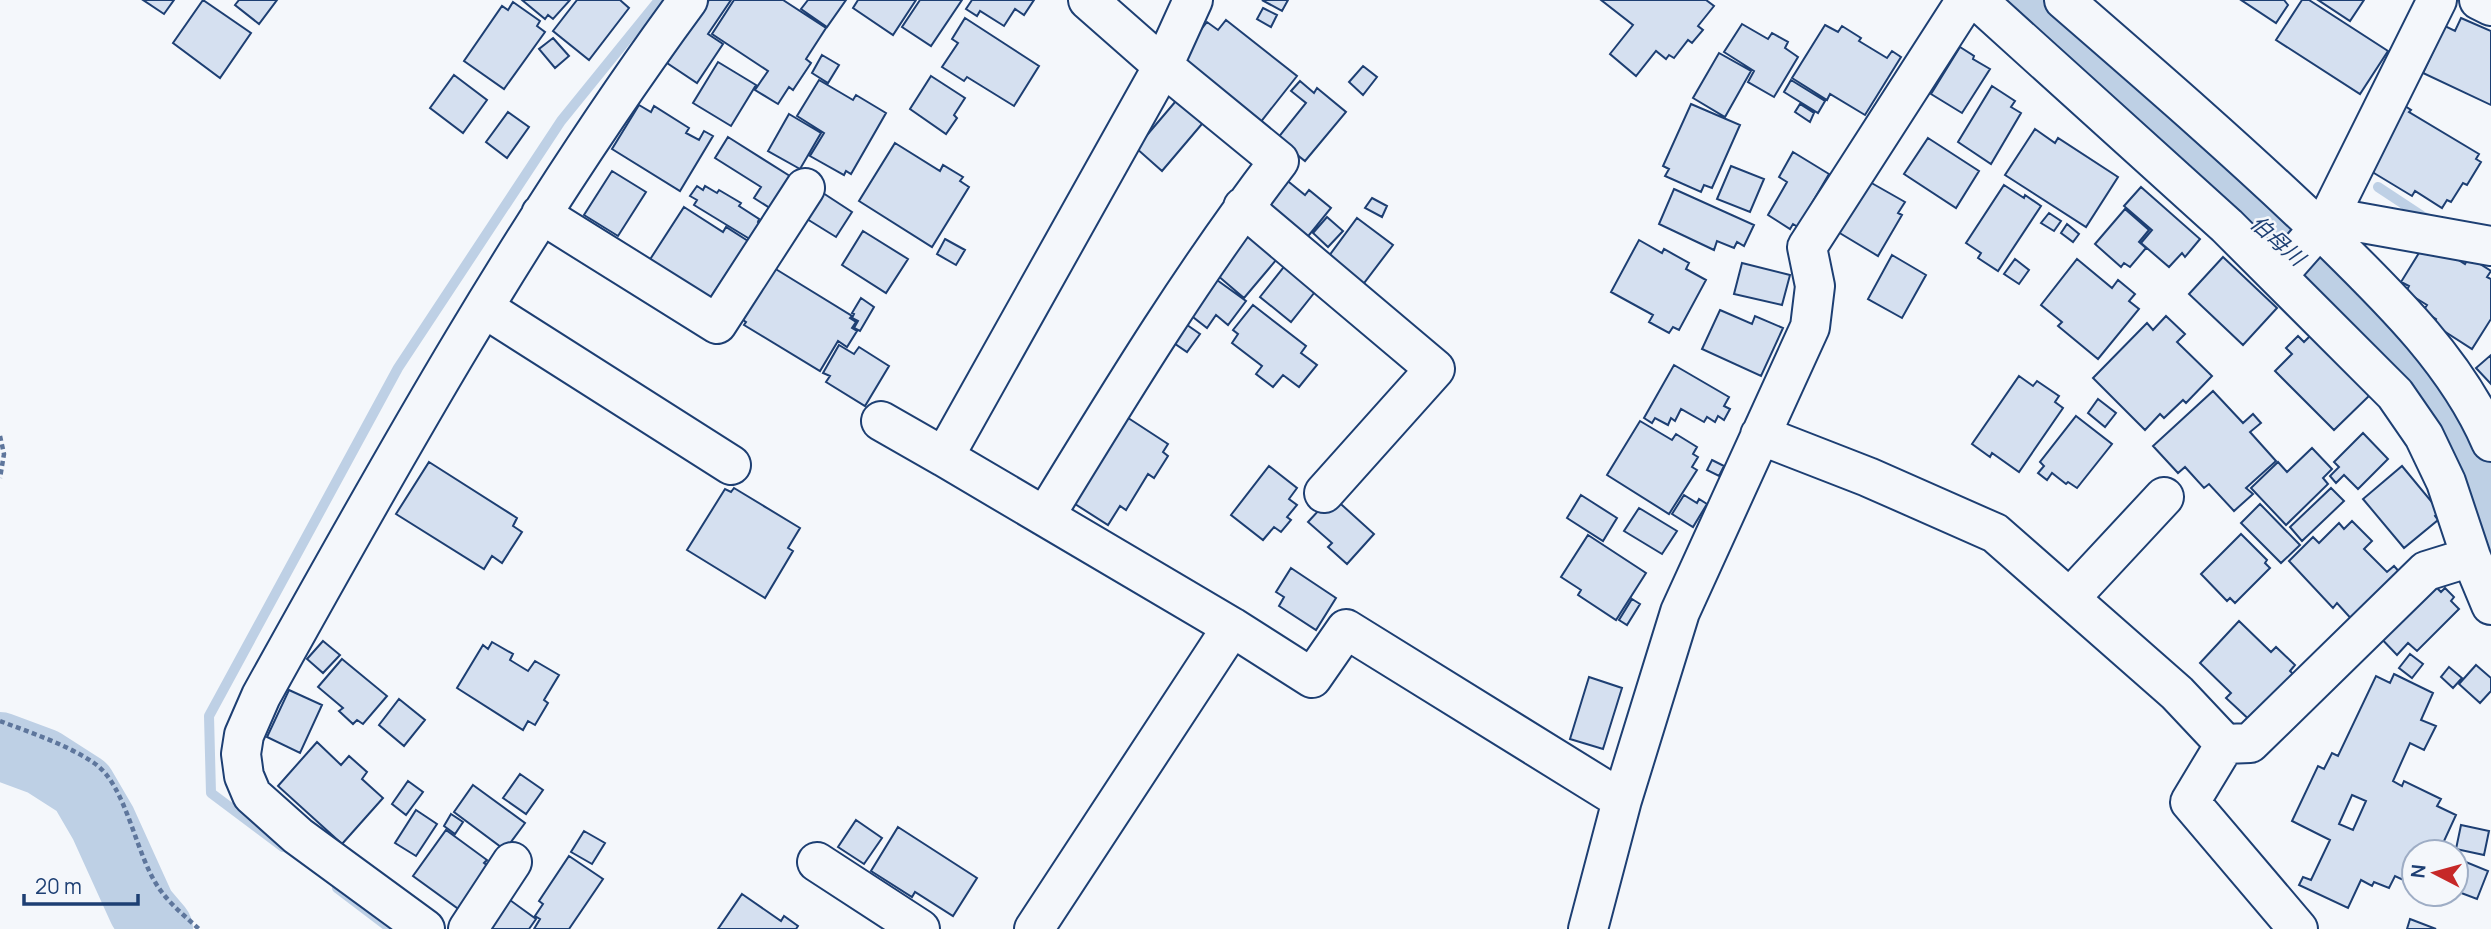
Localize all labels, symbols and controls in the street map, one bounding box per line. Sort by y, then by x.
water label: 伯母川 [2245,209,2312,273]
north arrow [2400,838,2470,908]
scale bar [24,862,138,906]
text: N [2404,863,2432,879]
text: 20 m [35,872,82,900]

